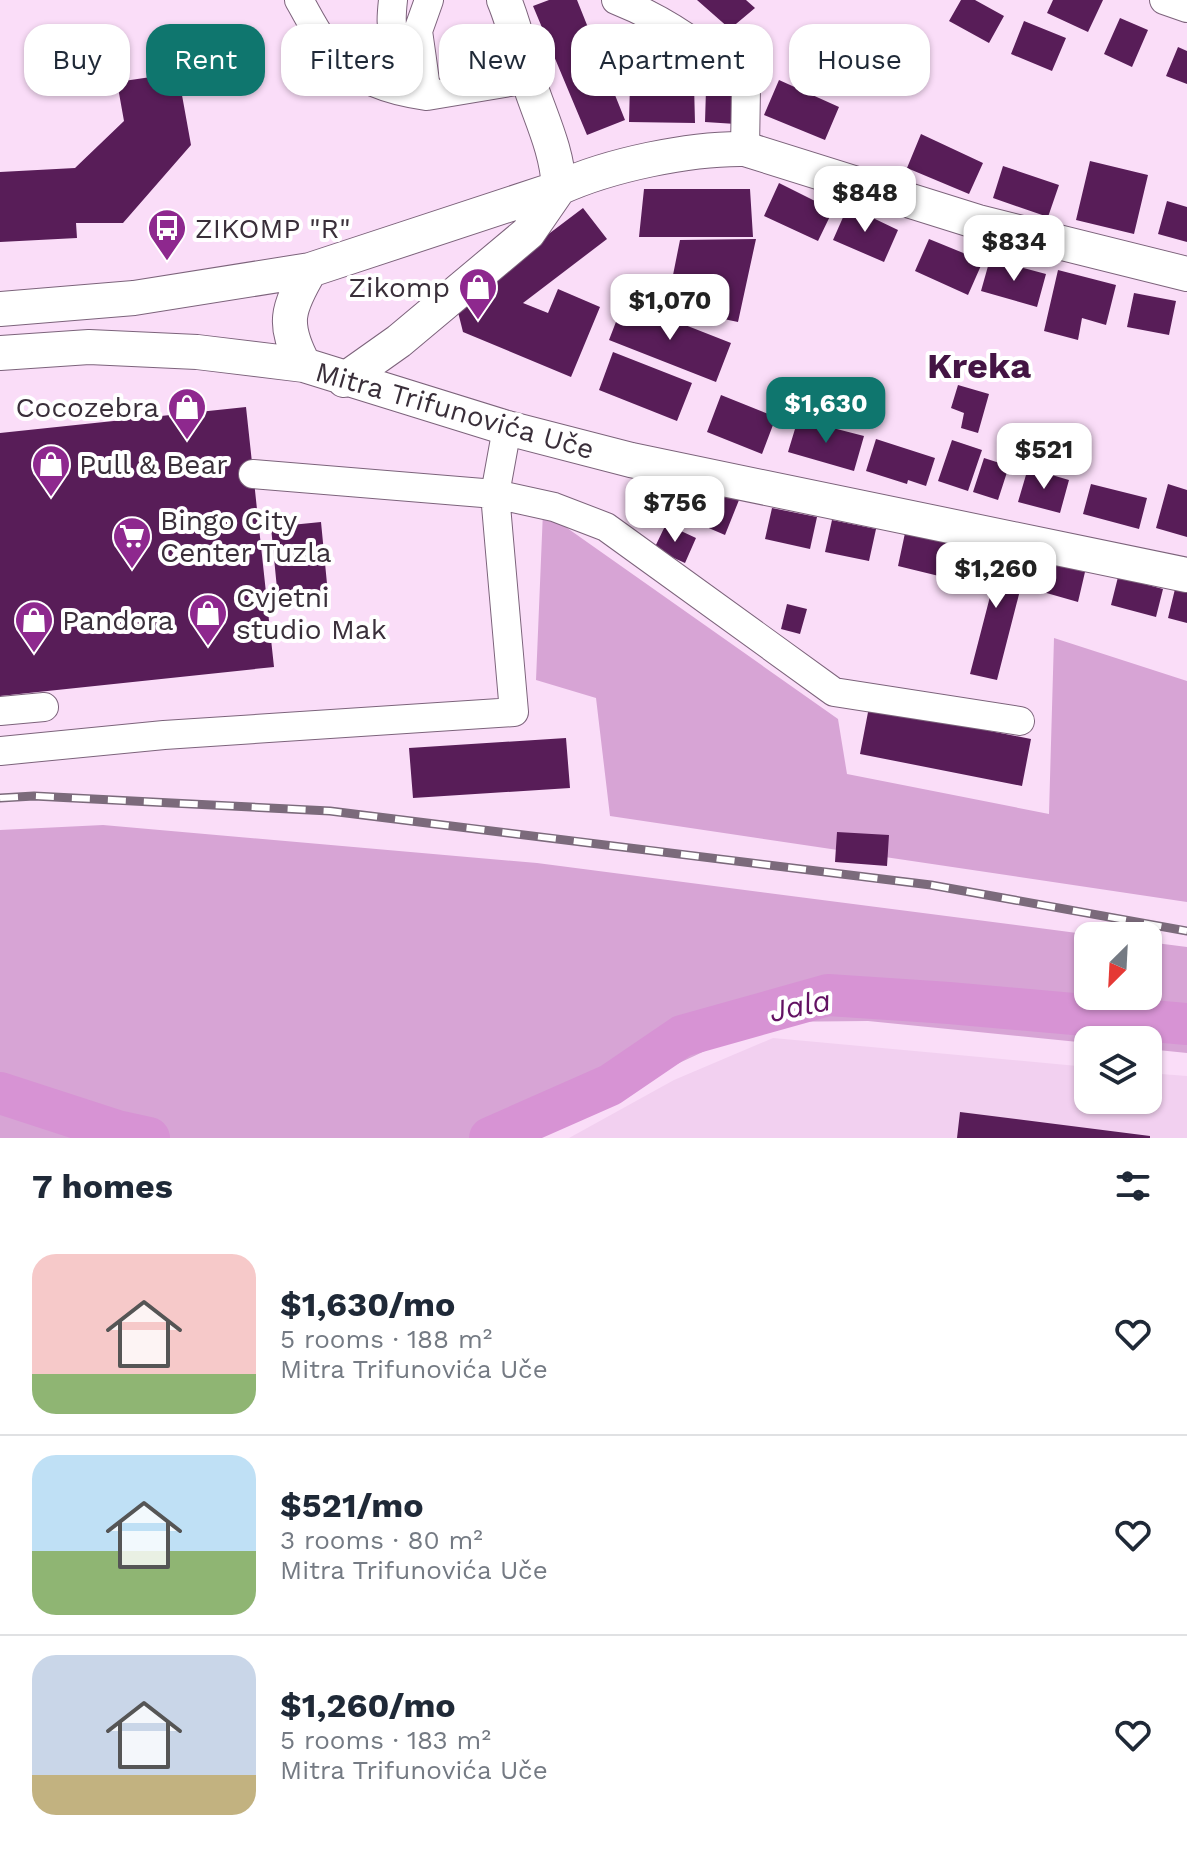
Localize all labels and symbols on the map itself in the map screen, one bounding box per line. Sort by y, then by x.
pin: $848 [818,166,912,234]
bus stop icon: ZIKOMP "R" [146,207,188,262]
place label: ZIKOMP "R" [195,212,351,245]
pin: $834 [967,215,1061,283]
shop icon: Zikomp [457,266,499,321]
place label: Zikomp [348,271,450,304]
pin: $1,070 [605,274,735,342]
district label: Kreka [927,345,1031,387]
street label: Mitra Trifunovića Uče [312,355,598,466]
pin: $1,630 [761,377,891,445]
shop icon: Cocozebra [166,386,208,441]
place label: Cocozebra [15,391,159,424]
pin: $521 [997,423,1091,491]
shop icon: Pull & Bear [30,443,72,498]
place label: Pull & Bear [79,448,228,481]
pin: $756 [628,476,722,544]
place label: Bingo City Center Tuzla [160,504,332,569]
supermarket icon: Bingo City Center Tuzla [111,515,153,570]
pin: $1,260 [931,542,1061,610]
place label: Cvjetni studio Mak [236,581,387,646]
shop icon: Cvjetni studio Mak [187,592,229,647]
shop icon: Pandora [13,599,55,654]
place label: Pandora [62,604,174,637]
north arrow [1074,922,1162,1010]
water label: Jala [766,982,834,1029]

